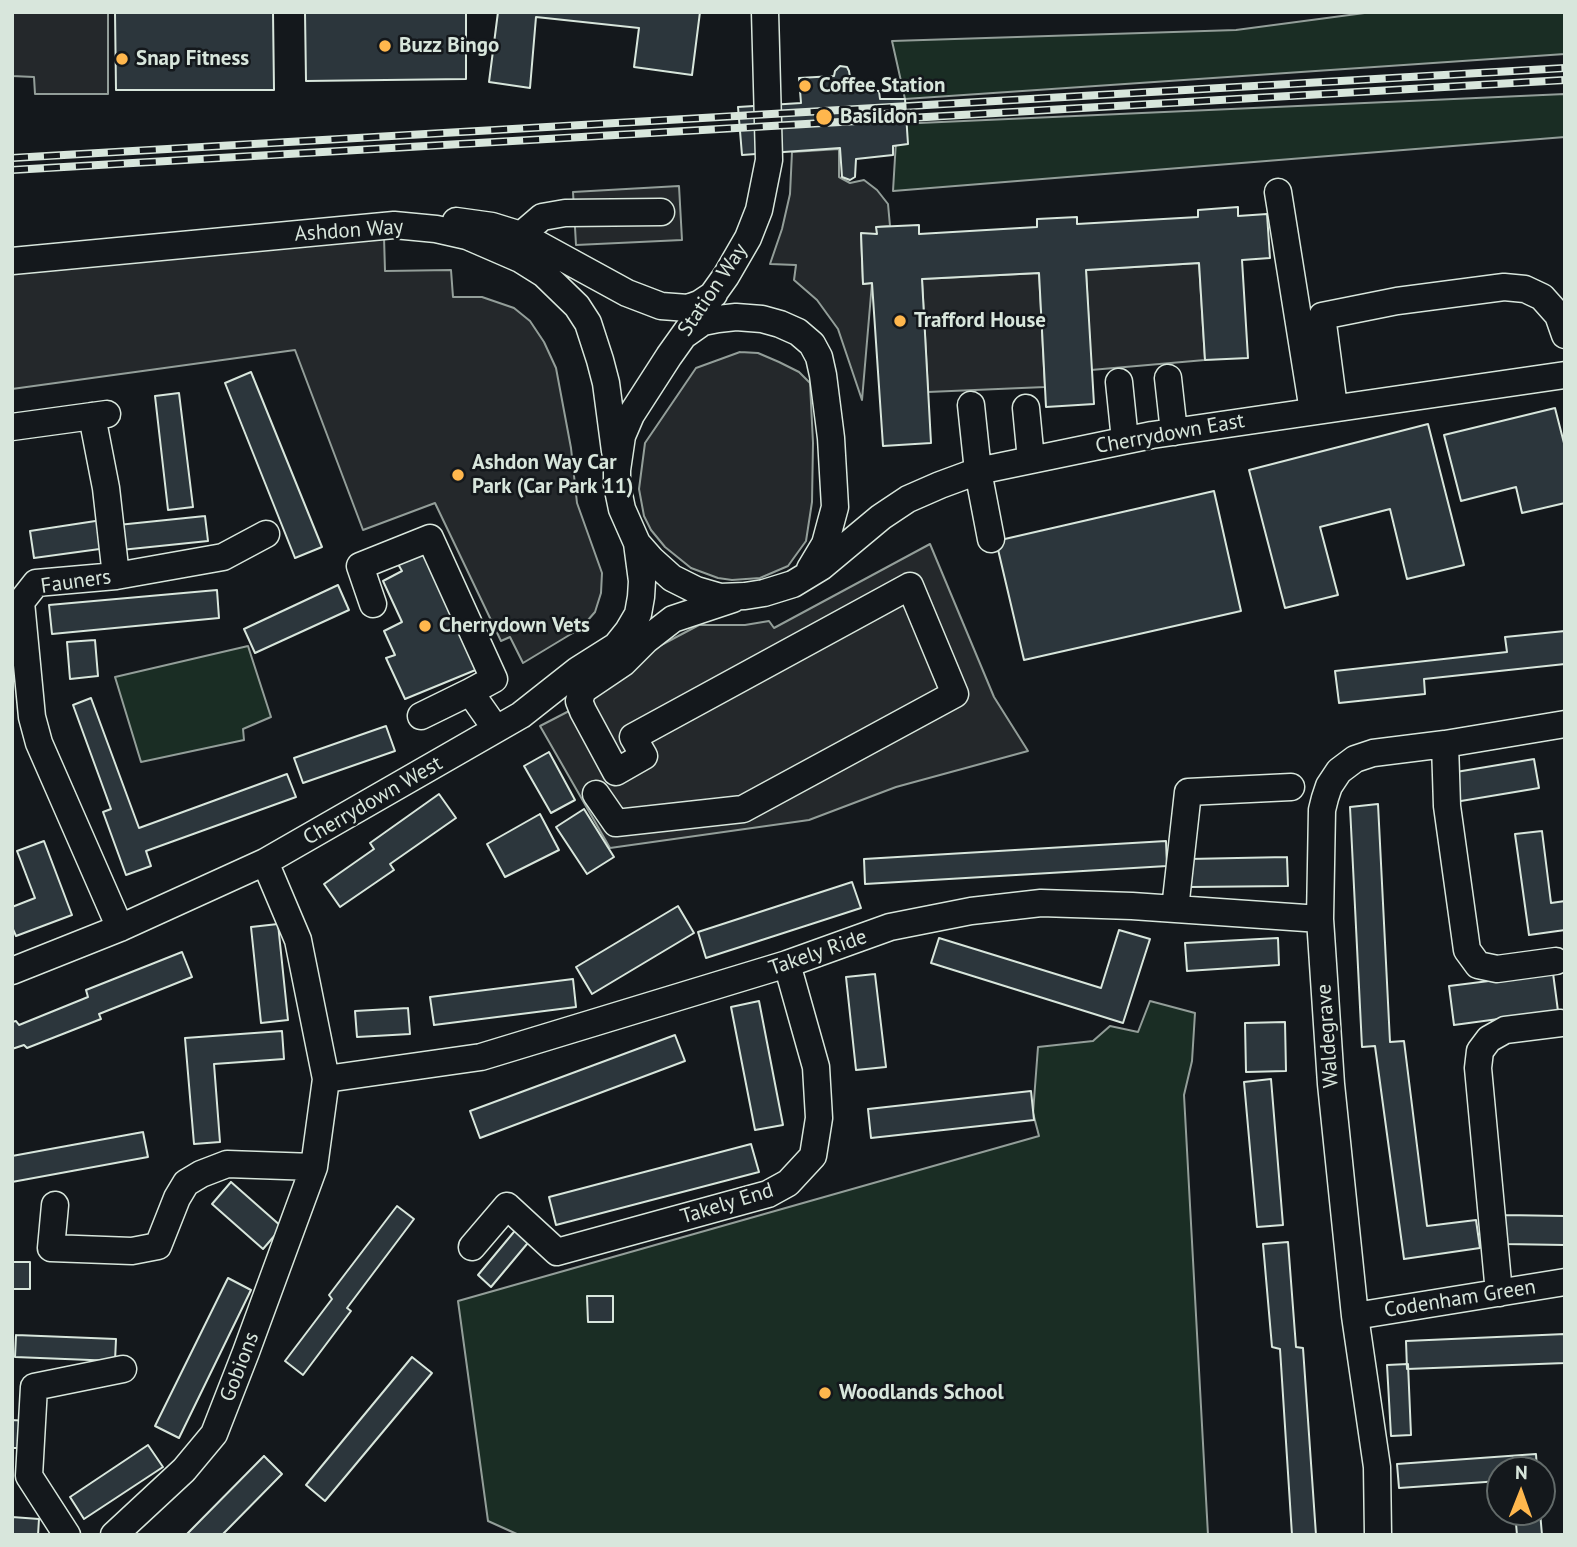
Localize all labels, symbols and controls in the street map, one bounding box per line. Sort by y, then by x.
place label: Buzz Bingo [399,33,499,59]
marker: Buzz Bingo [377,38,393,54]
place label: Snap Fitness [136,46,249,72]
marker: Snap Fitness [114,51,130,67]
place label: Coffee Station [819,73,946,99]
marker: Coffee Station [797,78,813,94]
place label: Basildon [840,104,918,130]
marker: Basildon [814,107,834,127]
street label: Ashdon Way [294,215,404,247]
street label: Station Way [673,239,753,341]
place label: Trafford House [914,308,1046,334]
marker: Trafford House [892,313,908,329]
street label: Cherrydown East [1094,409,1246,459]
place label: Ashdon Way Car Park (Car Park 11) [472,450,633,500]
marker: Ashdon Way Car Park (Car Park 11) [450,467,466,483]
street label: Fauners [39,565,113,599]
place label: Cherrydown Vets [439,613,590,639]
marker: Cherrydown Vets [417,618,433,634]
street label: Cherrydown West [299,751,447,851]
street label: Takely Ride [766,924,870,982]
street label: Waldegrave [1312,983,1344,1089]
street label: Takely End [677,1178,777,1230]
street label: Codenham Green [1382,1275,1538,1323]
street label: Gobions [215,1329,265,1405]
place label: Woodlands School [839,1380,1004,1406]
marker: Woodlands School [817,1385,833,1401]
north arrow [1486,1456,1556,1526]
text: N [1515,1460,1528,1484]

